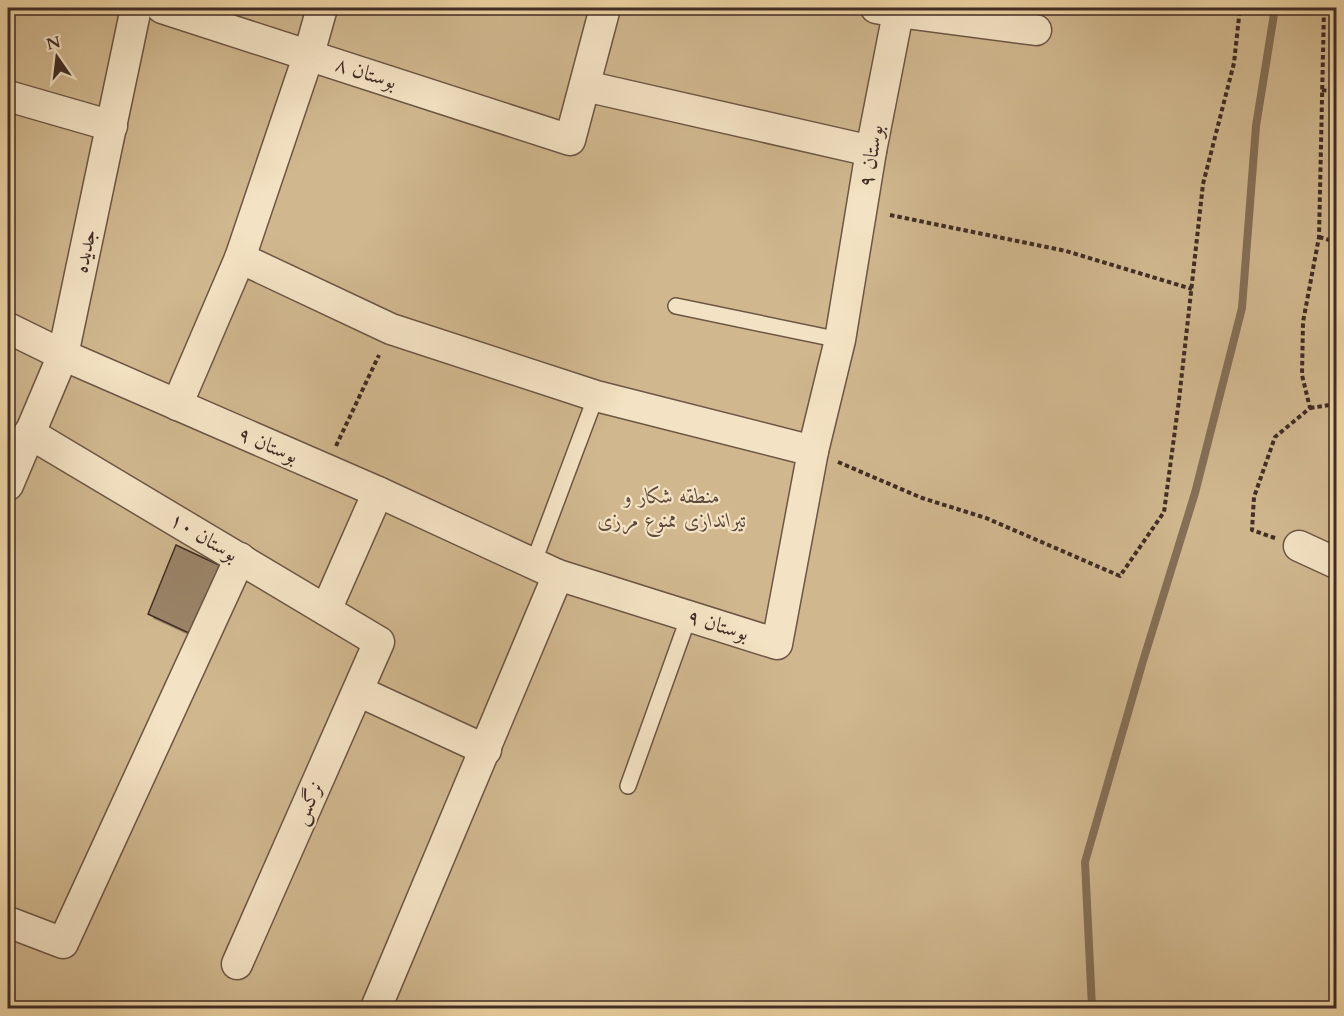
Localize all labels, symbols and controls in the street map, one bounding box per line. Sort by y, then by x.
north arrow [27,27,87,87]
text: N [44,31,63,56]
street label: بوستان ۸ [332,49,400,97]
street label: بوستان ۹ [851,122,891,190]
street label: جدیده [66,226,104,276]
street label: بوستان ۹ [233,419,303,471]
park label: منطقه شکار و تیراندازی ممنوع مرزی [597,482,747,538]
street label: بوستان ۱۰ [164,505,244,569]
street label: بوستان ۹ [684,602,752,648]
street label: نرگس [286,777,330,829]

